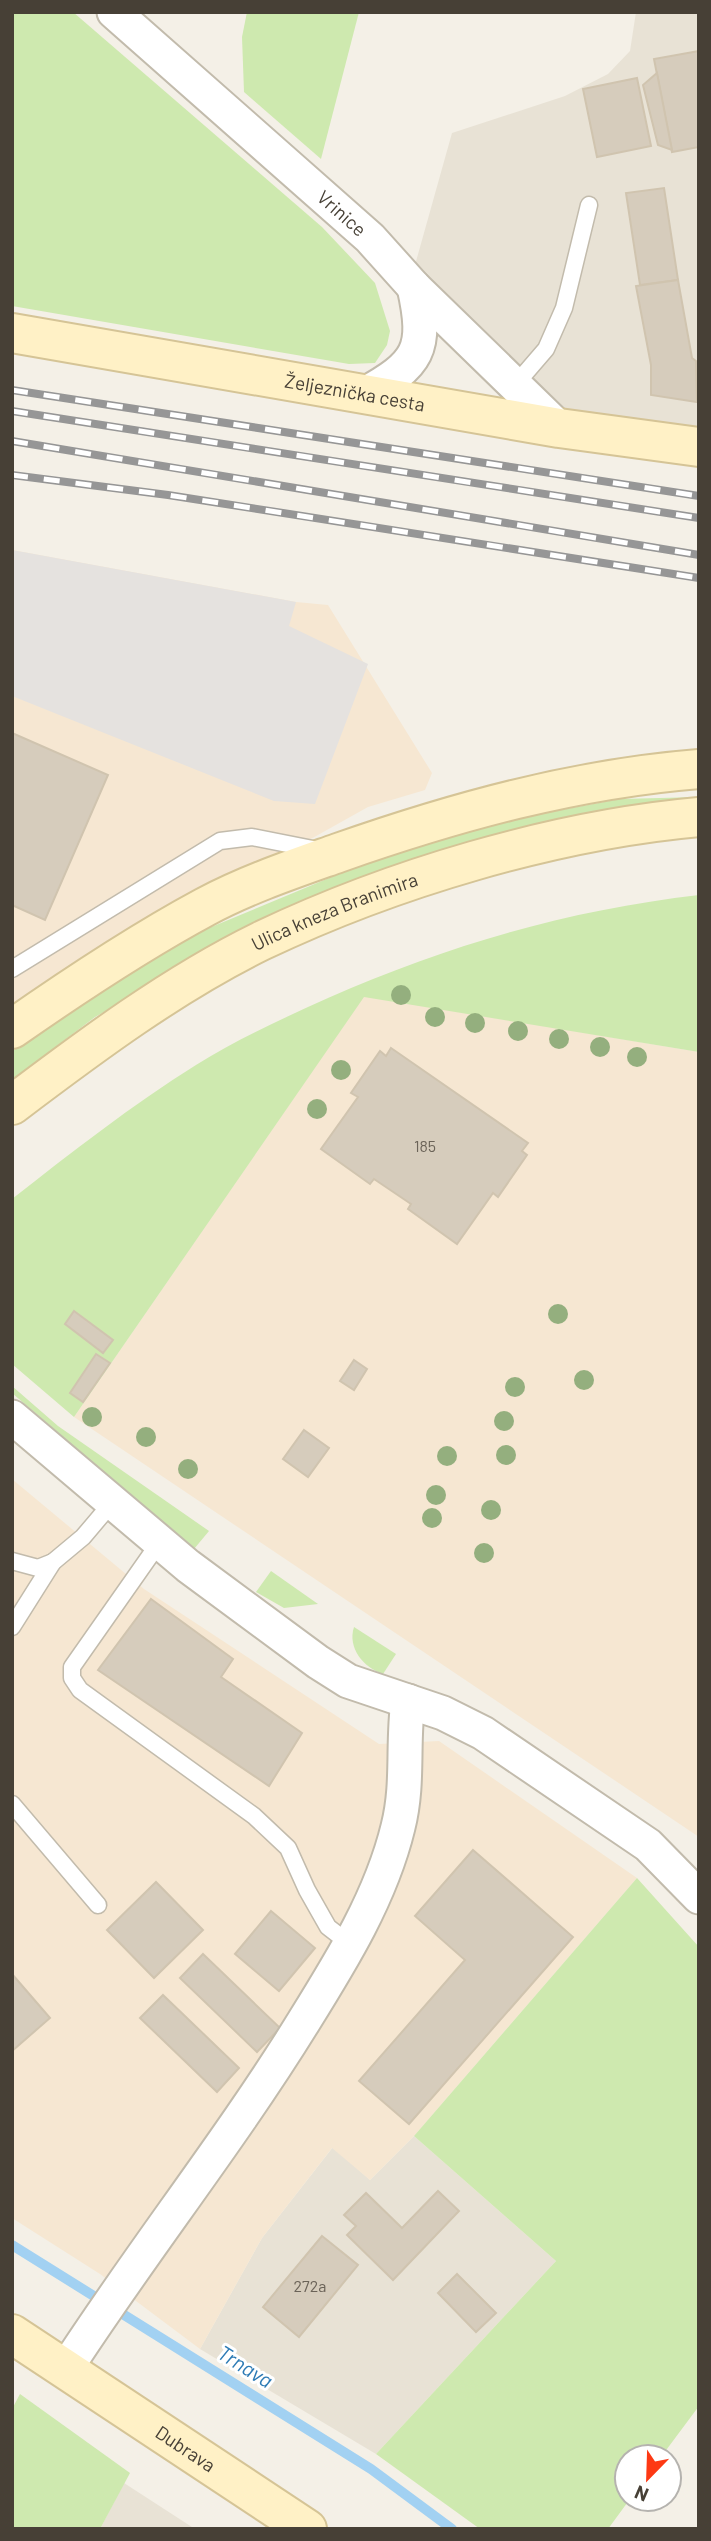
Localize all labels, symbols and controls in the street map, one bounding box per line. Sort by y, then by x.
street label: Vrinice [313,185,372,241]
street label: Željeznička cesta [283,369,427,416]
street label: Ulica kneza Branimira [247,867,420,955]
house number: 185 [414,1136,436,1155]
house number: 272a [294,2276,326,2295]
water label: Trnava [214,2339,278,2392]
street label: Dubrava [151,2420,220,2476]
north arrow [613,2443,683,2513]
text: N [631,2481,651,2507]

